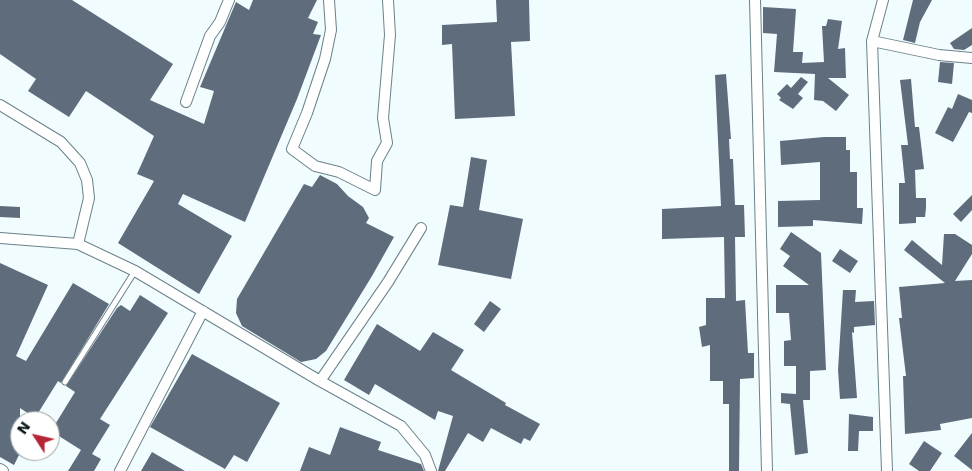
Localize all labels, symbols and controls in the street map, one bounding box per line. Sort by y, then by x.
north arrow [10,411,60,461]
text: N [14,419,33,437]

